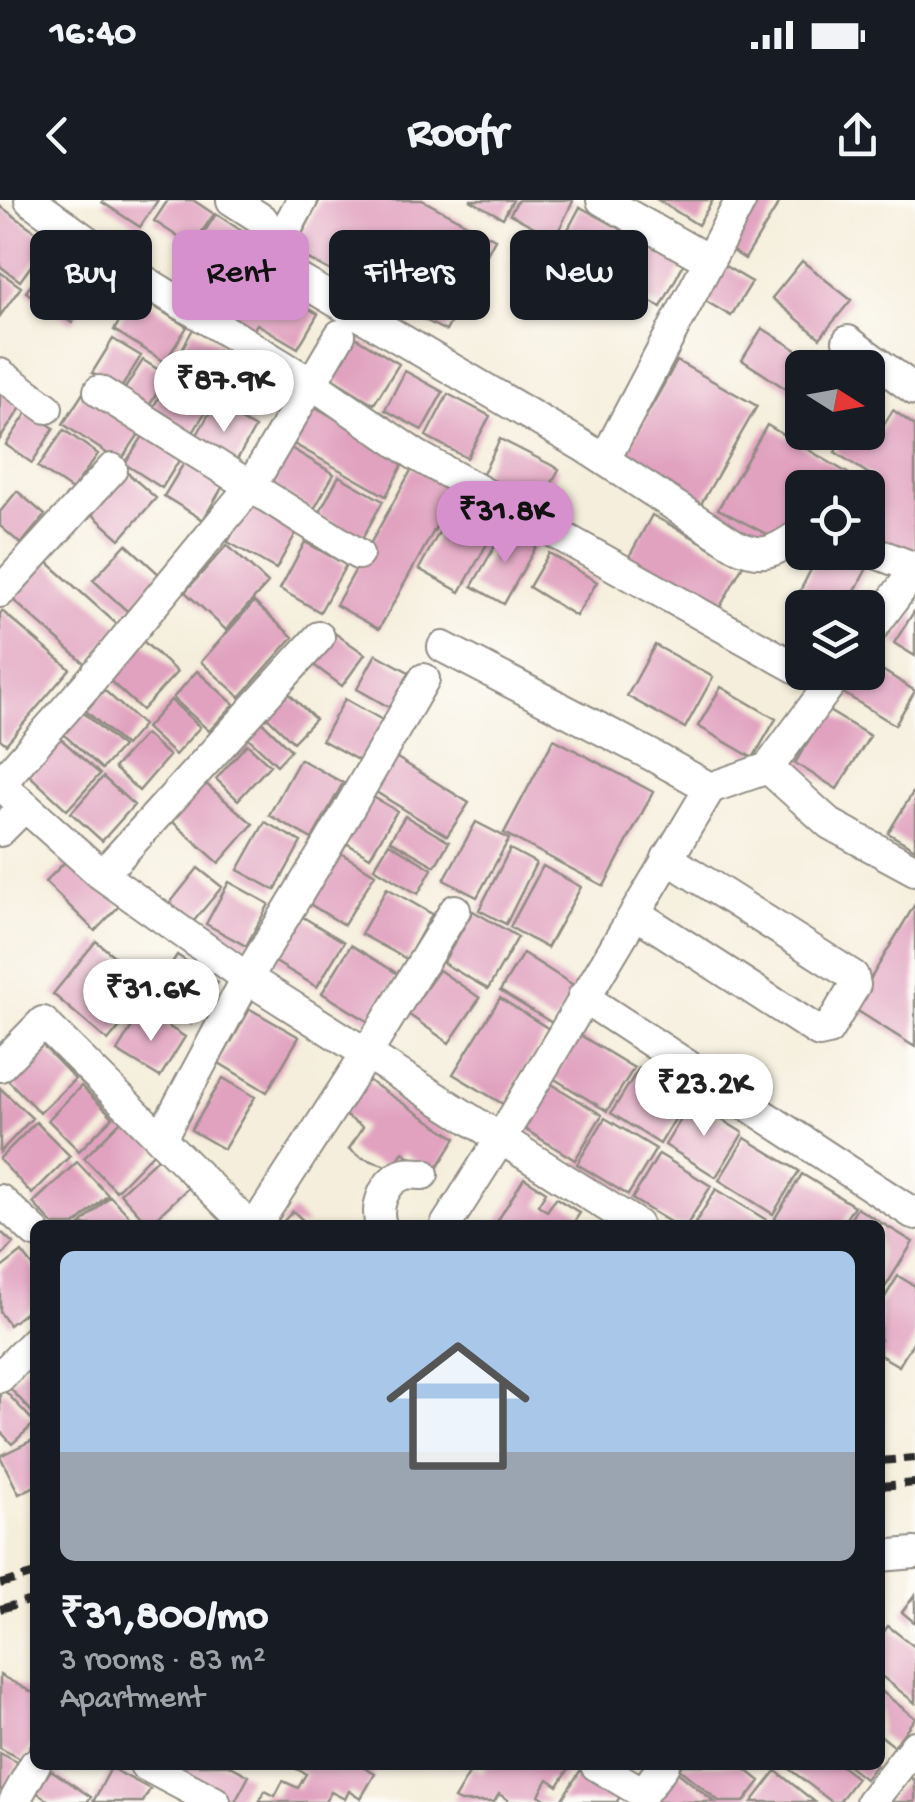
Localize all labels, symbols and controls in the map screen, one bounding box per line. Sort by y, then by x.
text: 16:40 [50,13,136,57]
icon: back [30,108,85,163]
icon: share [830,108,885,163]
text: Roofr [408,109,508,162]
chip: Buy [30,230,152,320]
chip: Rent [172,230,309,320]
chip: Filters [329,230,490,320]
chip: New [510,230,648,320]
pin: ₹87.9K [143,350,305,435]
north arrow [785,350,885,450]
map controls [785,350,885,690]
text: ₹87.9K [176,363,272,401]
button: locate [785,470,885,570]
pin: ₹31.8K [424,481,586,566]
text: ₹31.8K [458,494,552,532]
button: layers [785,590,885,690]
pin: ₹31.6K [70,959,232,1044]
text: ₹31.6K [105,972,197,1010]
pin: ₹23.2K [623,1054,785,1139]
text: ₹23.2K [657,1067,751,1105]
icon: home [368,1316,548,1496]
text: ₹31,800/mo [60,1594,268,1643]
text: 3 rooms · 83 m² [60,1643,266,1681]
text: Apartment [60,1681,204,1719]

